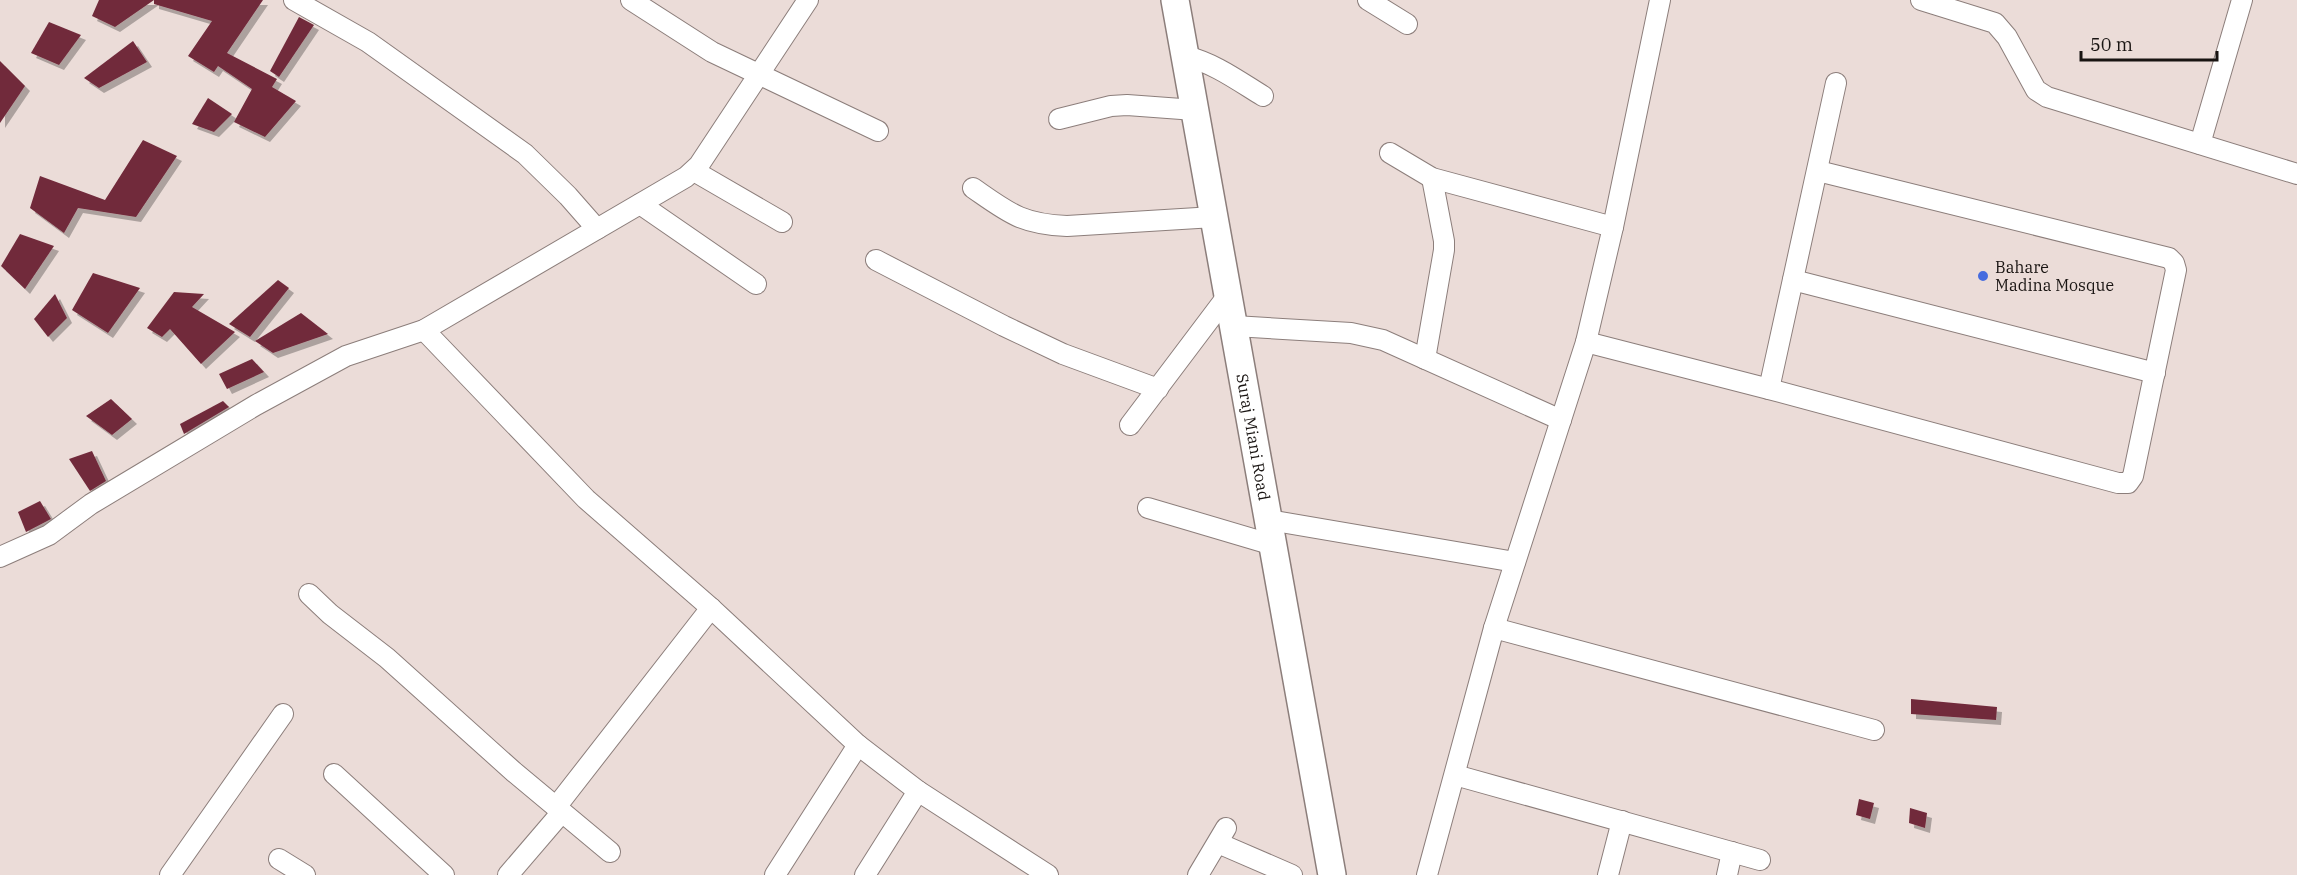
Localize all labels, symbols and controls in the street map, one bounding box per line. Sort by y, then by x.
scale bar [2081,24,2218,62]
text: 50 m [2090,33,2133,56]
place label: Bahare Madina Mosque [1995,257,2114,295]
marker: Bahare Madina Mosque [1976,269,1990,283]
street label: Suraj Miani Road [1232,372,1275,502]

